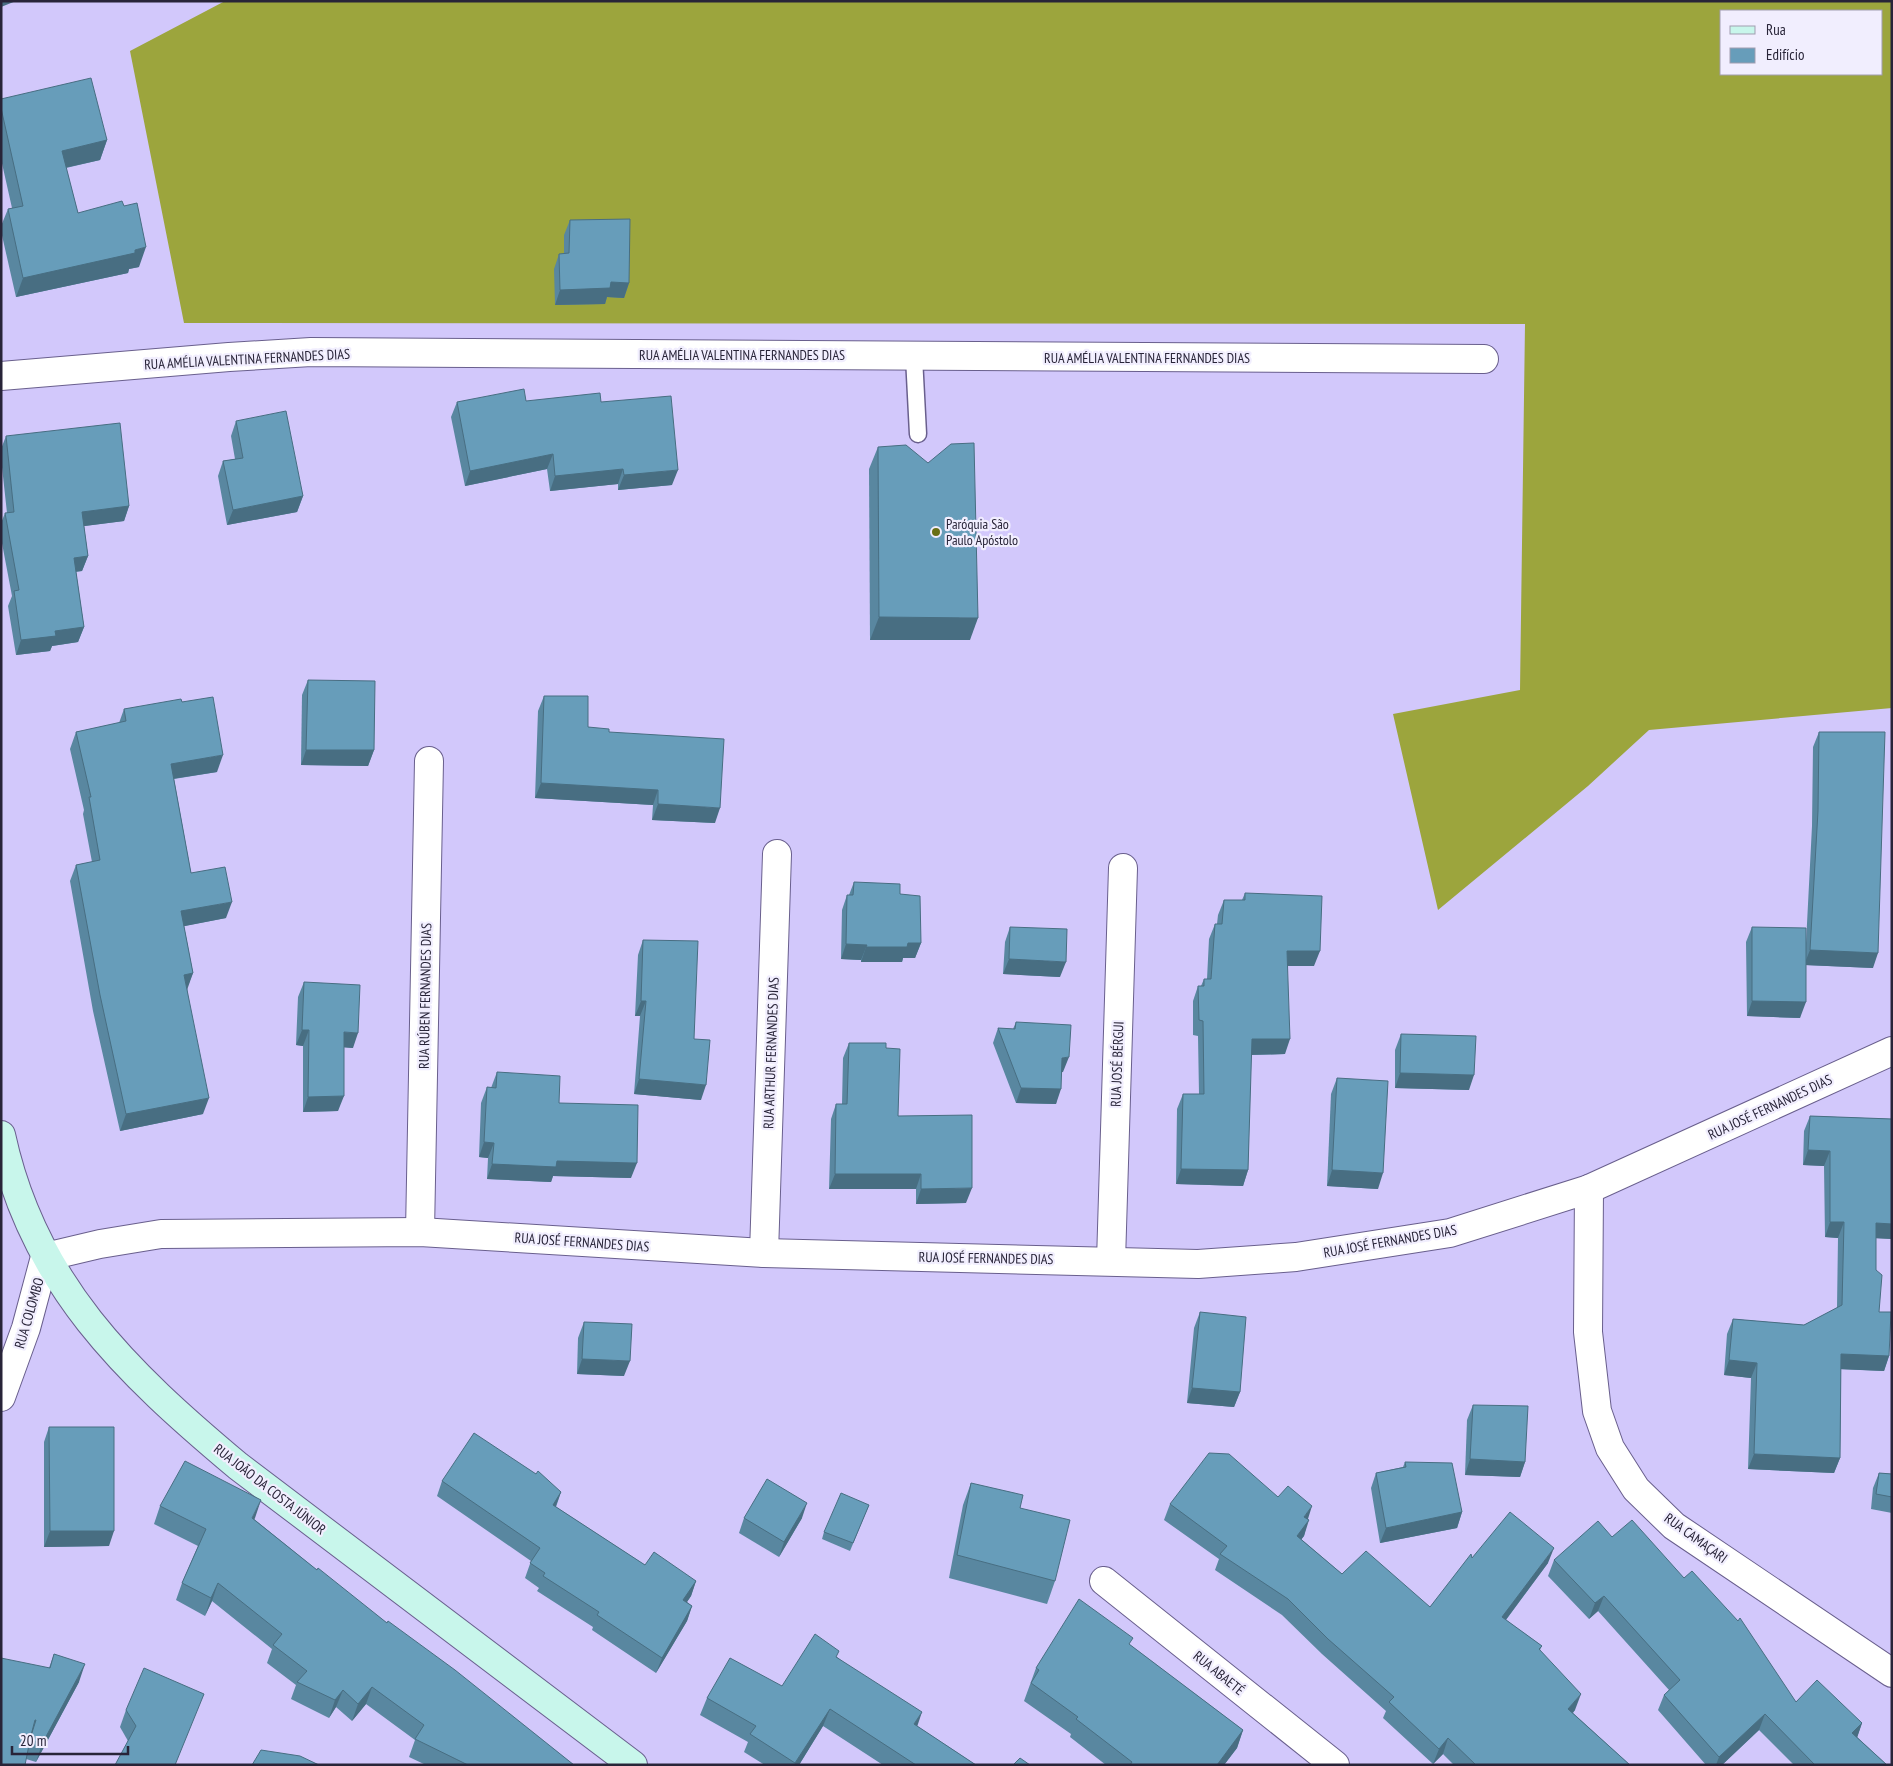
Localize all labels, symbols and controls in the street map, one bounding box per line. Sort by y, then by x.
legend [1720,10,1883,75]
text: Rua [1766,20,1786,39]
text: Edifício [1766,45,1804,64]
street label: RUA AMÉLIA VALENTINA FERNANDES DIAS [144,345,350,373]
street label: RUA AMÉLIA VALENTINA FERNANDES DIAS [639,346,845,364]
street label: RUA AMÉLIA VALENTINA FERNANDES DIAS [1044,349,1250,367]
place label: Paróquia São Paulo Apóstolo [946,515,1018,549]
marker: Paróquia São Paulo Apóstolo [930,526,942,538]
street label: RUA RÚBEN FERNANDES DIAS [415,923,435,1069]
street label: RUA ARTHUR FERNANDES DIAS [759,977,783,1129]
street label: RUA JOSÉ BÉRGUI [1107,1021,1127,1107]
street label: RUA JOSÉ FERNANDES DIAS [1705,1070,1835,1144]
street label: RUA JOSÉ FERNANDES DIAS [1322,1220,1458,1262]
street label: RUA JOSÉ FERNANDES DIAS [514,1228,650,1256]
street label: RUA JOSÉ FERNANDES DIAS [918,1248,1054,1268]
street label: RUA COLOMBO [10,1275,48,1350]
street label: RUA JOÃO DA COSTA JÚNIOR [210,1440,330,1539]
street label: RUA CAMAÇARI [1661,1509,1731,1567]
street label: RUA ABAETÉ [1190,1647,1248,1699]
scale bar [12,1724,129,1756]
text: 20 m [20,1731,46,1750]

